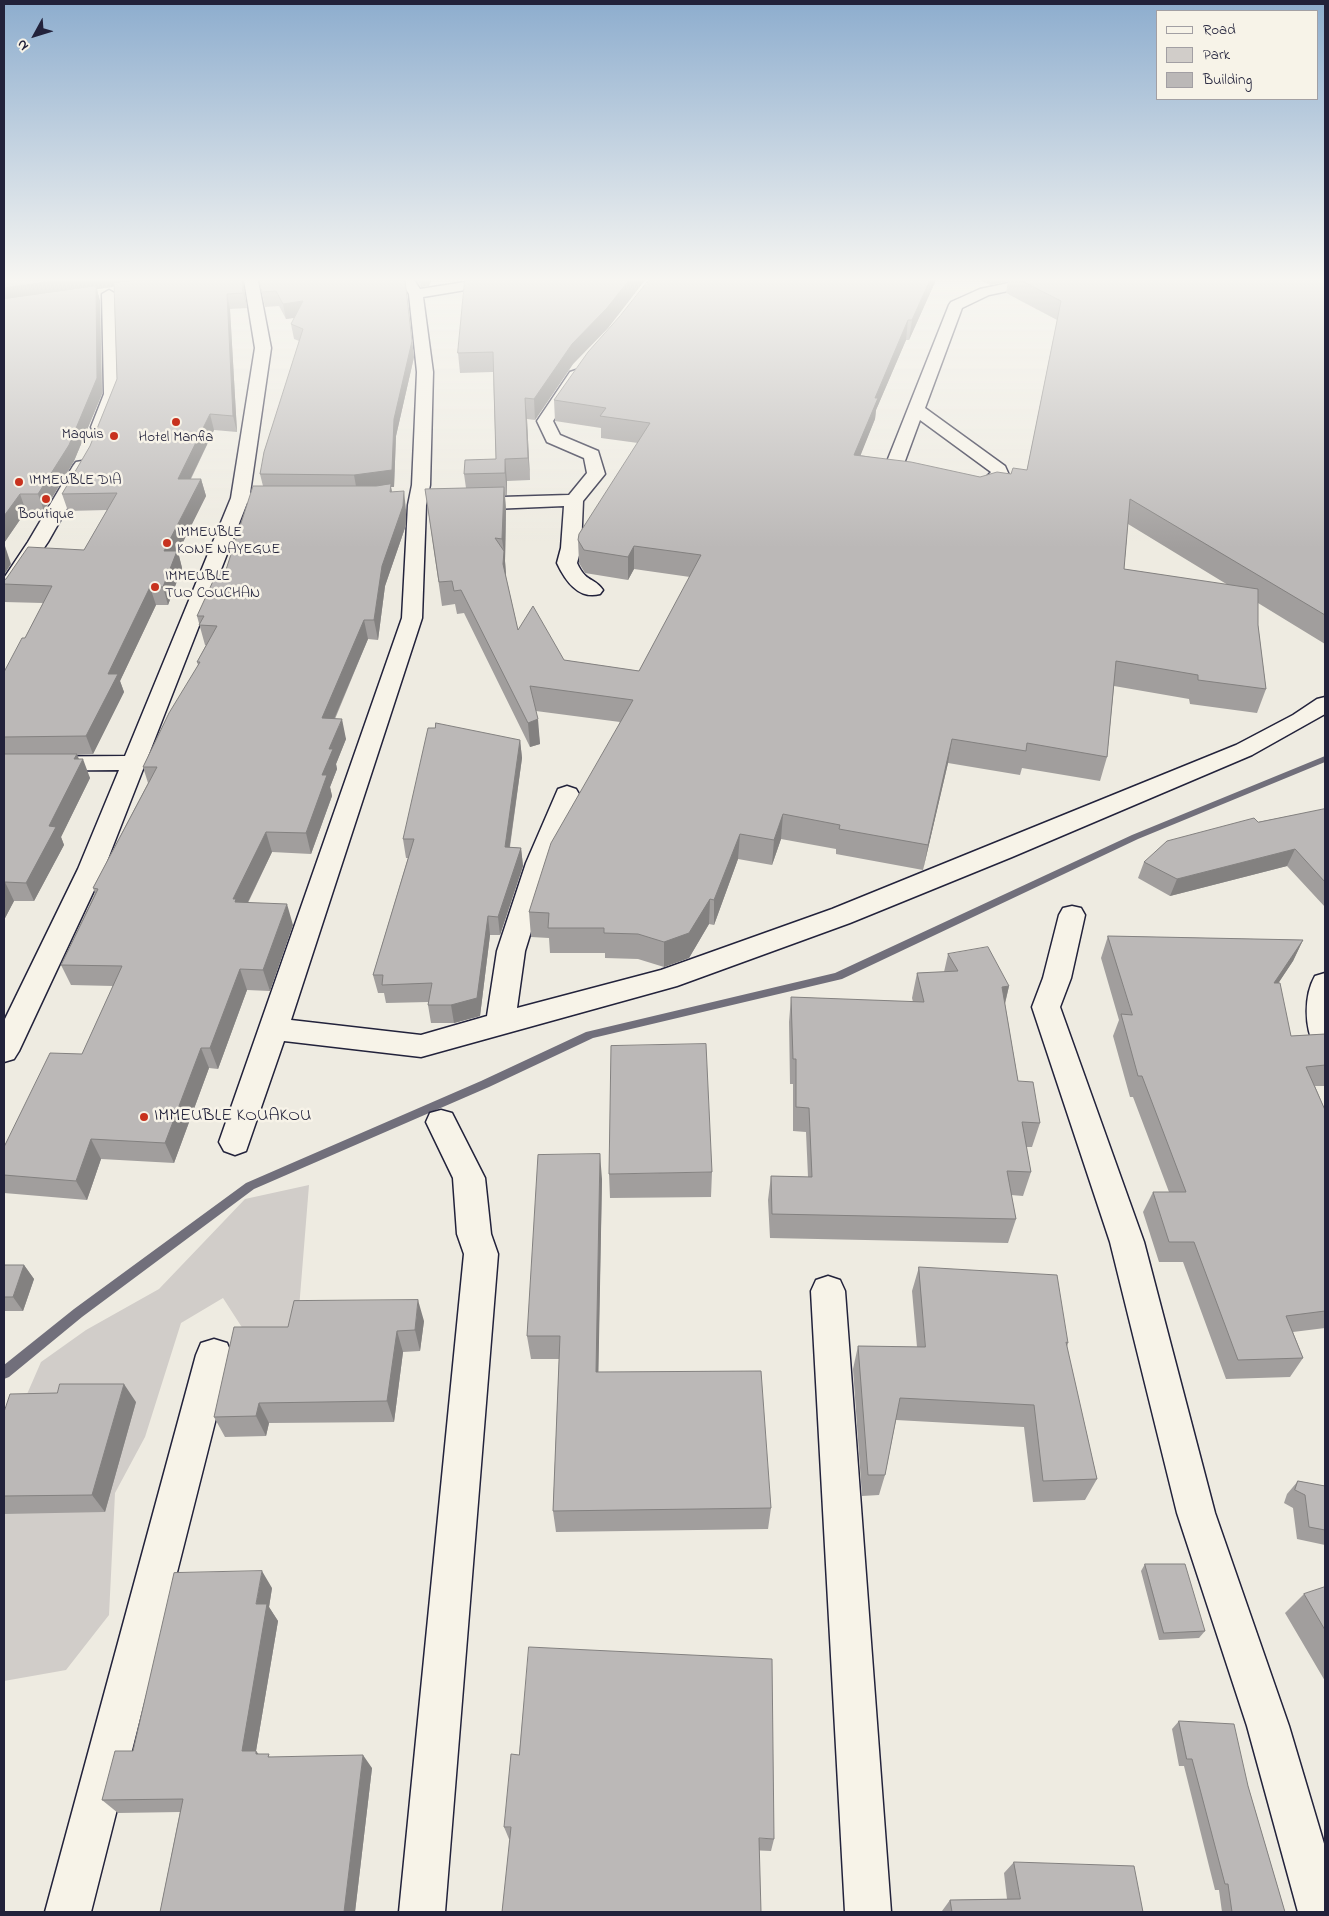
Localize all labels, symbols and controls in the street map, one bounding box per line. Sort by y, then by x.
north arrow [10,10,60,60]
legend [1156,10,1319,100]
text: Road [1203,19,1236,41]
text: N [12,34,34,55]
text: Park [1203,44,1230,66]
text: Building [1203,69,1252,91]
marker: Hotel Manfla [170,416,182,428]
place label: Maquis [62,427,104,445]
marker: Maquis [108,430,120,442]
place label: Hotel Manfla [139,430,213,448]
place label: IMMEUBLE DIA [29,473,122,491]
marker: IMMEUBLE DIA [13,476,25,488]
marker: Boutique [40,493,52,505]
place label: Boutique [18,507,74,525]
place label: IMMEUBLE KONE NAYEGUE [177,525,280,560]
marker: IMMEUBLE KONE NAYEGUE [161,537,173,549]
place label: IMMEUBLE TUO COUCHAN [165,569,260,604]
marker: IMMEUBLE TUO COUCHAN [149,581,161,593]
place label: IMMEUBLE KOUAKOU [154,1106,311,1128]
marker: IMMEUBLE KOUAKOU [138,1111,150,1123]

